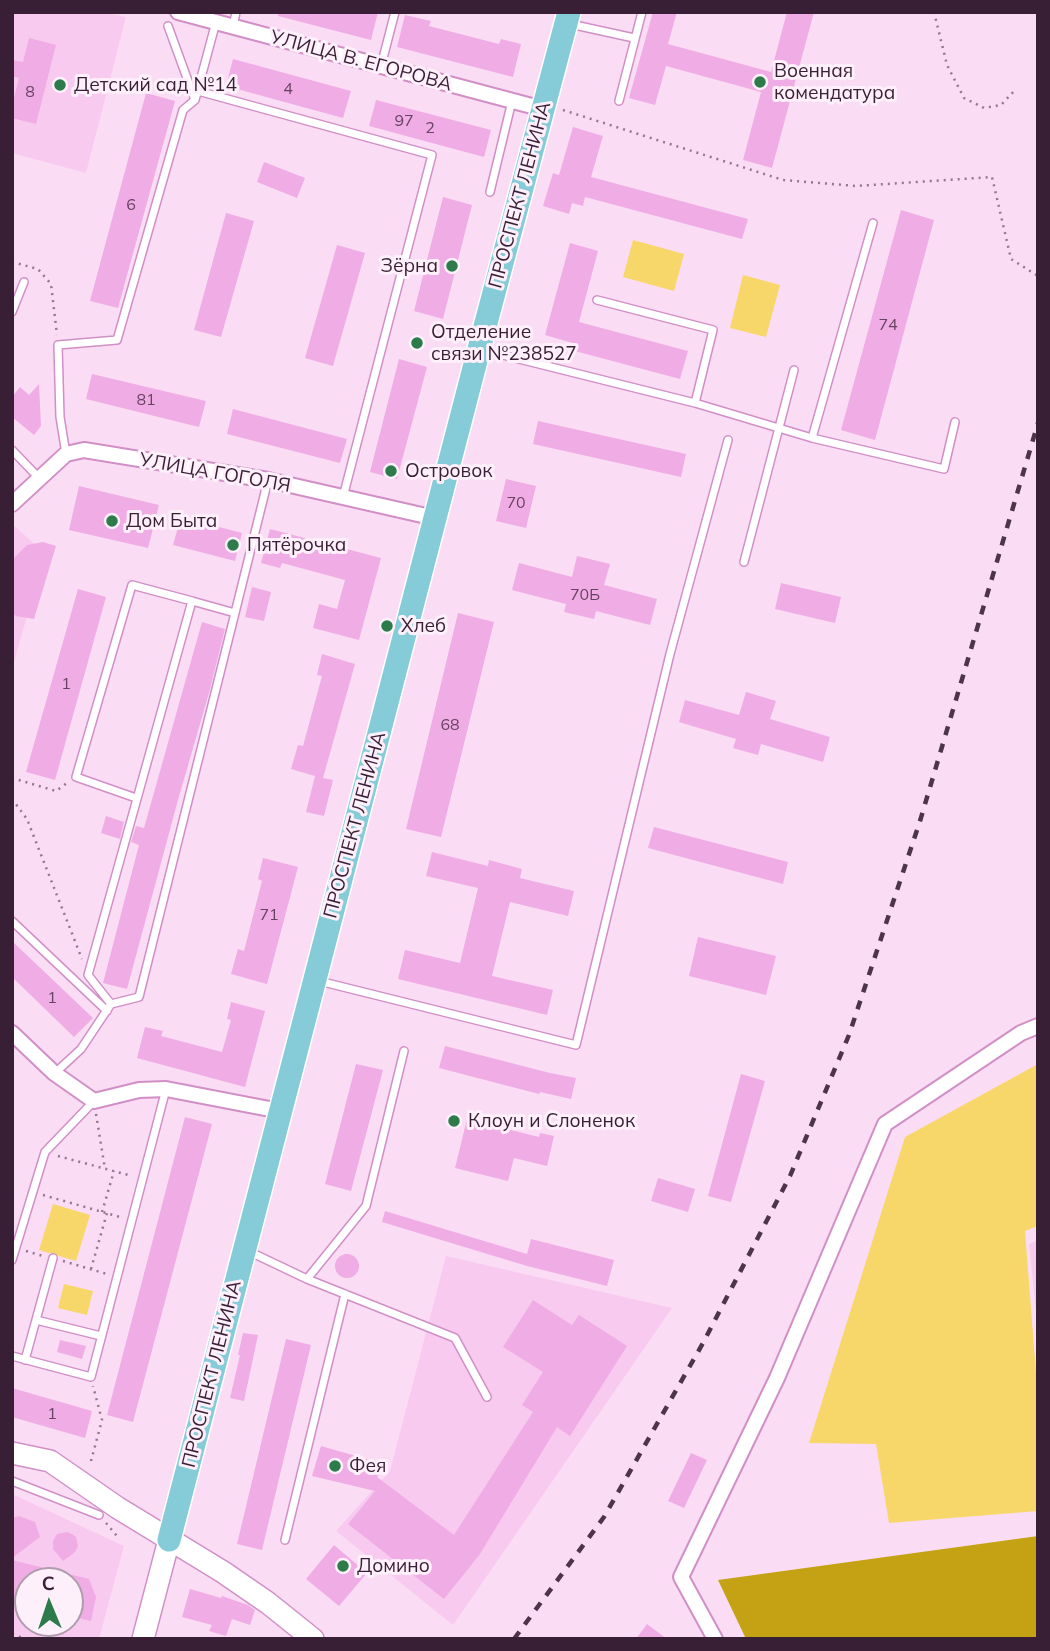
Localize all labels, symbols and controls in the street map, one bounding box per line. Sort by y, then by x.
street label: УЛИЦА В. ЕГОРОВА [268,26,454,96]
place label: Военная комендатура [774,60,895,104]
place label: Детский сад №14 [74,74,237,96]
marker: Военная комендатура [752,74,768,90]
marker: Детский сад №14 [52,77,68,93]
house number: 4 [283,79,293,99]
house number: 8 [25,82,35,102]
street label: ПРОСПЕКТ ЛЕНИНА [484,99,556,291]
house number: 97 [394,111,414,131]
house number: 2 [425,118,435,138]
house number: 6 [126,195,136,215]
place label: Зёрна [381,255,438,277]
marker: Зёрна [444,258,460,274]
house number: 74 [878,315,898,335]
place label: Отделение связи №238527 [431,321,577,365]
marker: Отделение связи №238527 [409,335,425,351]
house number: 81 [136,390,156,410]
street label: УЛИЦА ГОГОЛЯ [138,448,292,498]
place label: Островок [405,460,492,482]
marker: Островок [383,463,399,479]
house number: 70 [506,493,526,513]
place label: Дом Быта [126,510,217,532]
marker: Дом Быта [104,513,120,529]
place label: Пятёрочка [247,534,346,556]
marker: Пятёрочка [225,537,241,553]
house number: 70Б [570,585,600,605]
place label: Хлеб [401,615,446,637]
marker: Хлеб [379,618,395,634]
house number: 1 [61,674,71,694]
house number: 68 [440,715,460,735]
street label: ПРОСПЕКТ ЛЕНИНА [319,729,391,921]
house number: 71 [259,905,279,925]
house number: 1 [47,988,57,1008]
place label: Клоун и Слоненок [468,1110,635,1132]
marker: Клоун и Слоненок [446,1113,462,1129]
street label: ПРОСПЕКТ ЛЕНИНА [178,1278,246,1470]
house number: 1 [47,1404,57,1424]
place label: Фея [349,1455,386,1477]
marker: Фея [327,1458,343,1474]
place label: Домино [357,1555,430,1577]
marker: Домино [335,1558,351,1574]
north arrow [14,1567,84,1637]
text: С [41,1571,55,1595]

